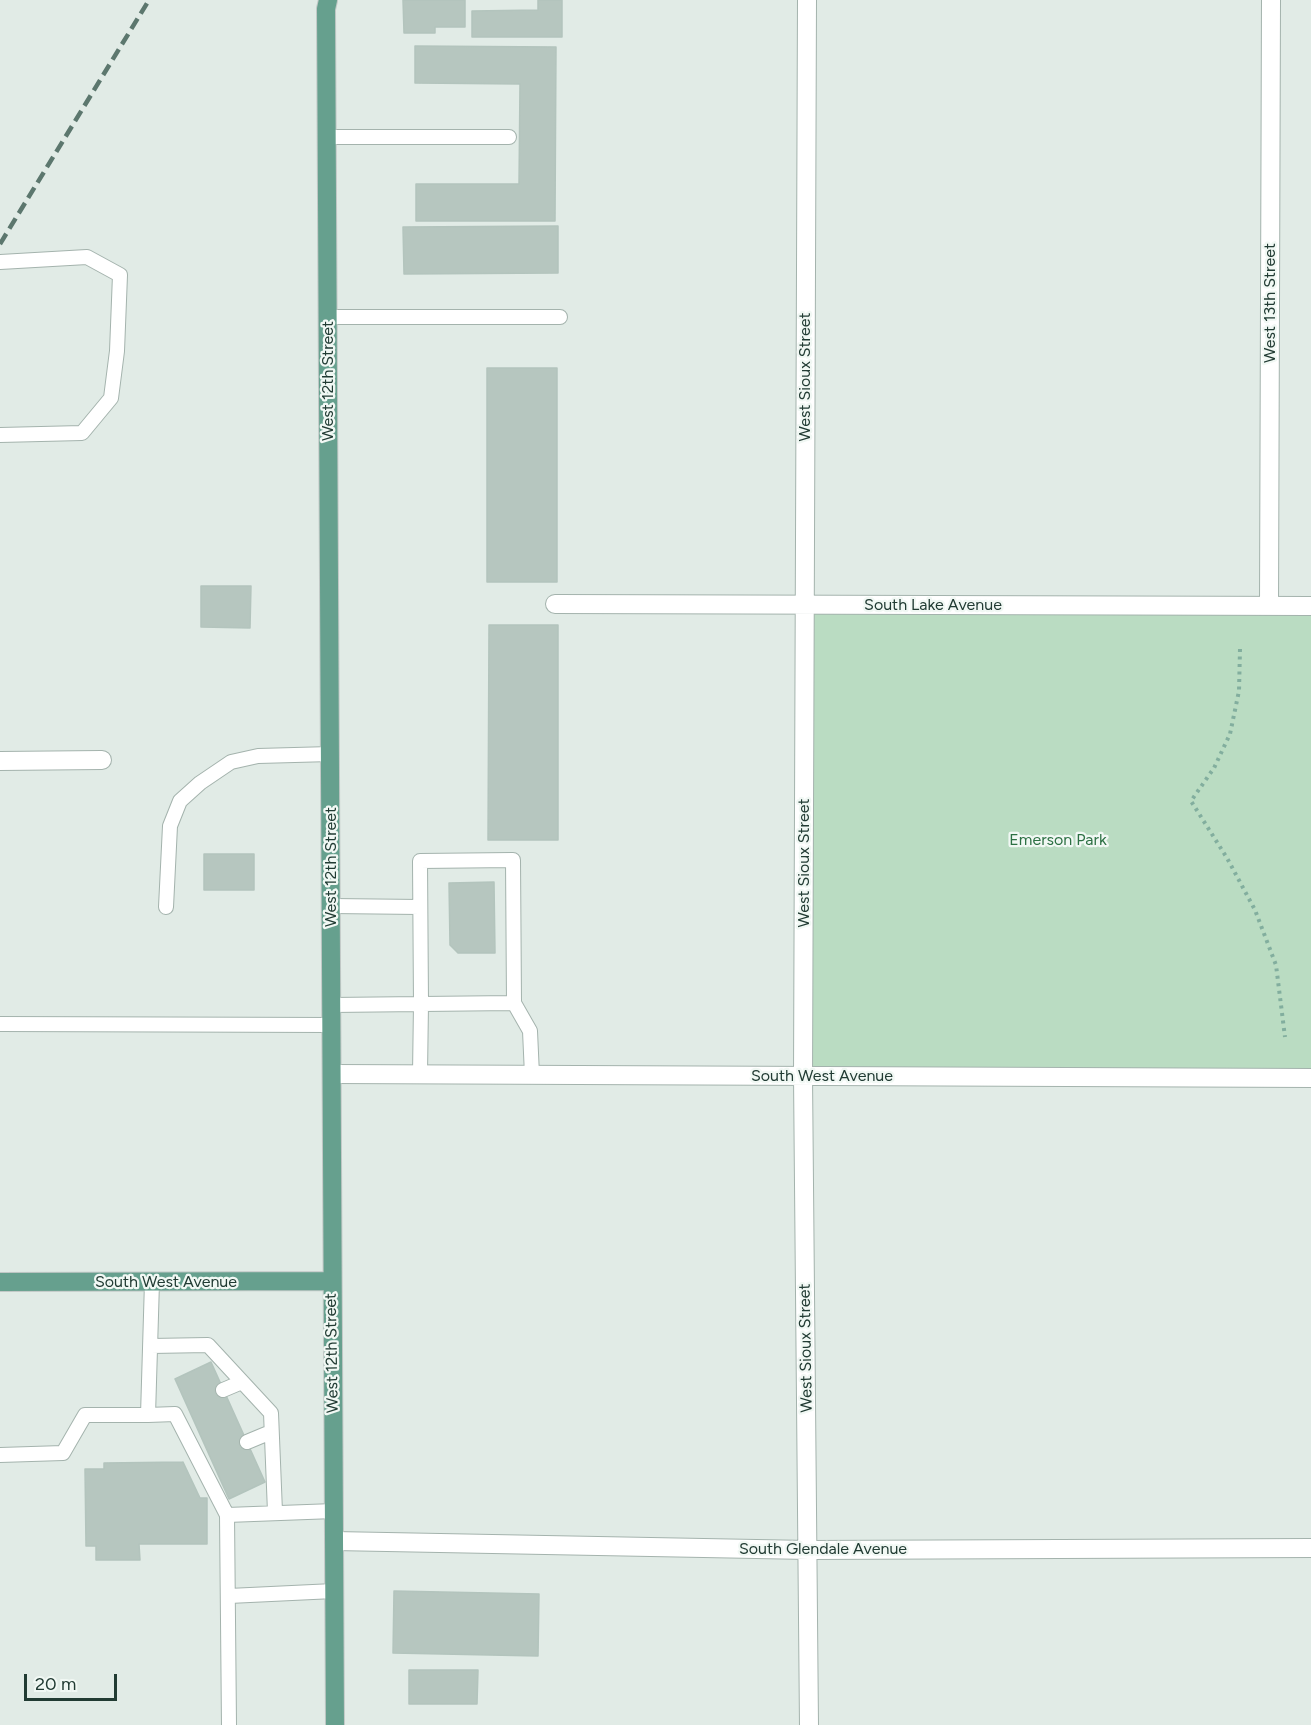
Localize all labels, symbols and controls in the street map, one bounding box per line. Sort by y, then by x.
street label: West 13th Street [1260,243,1280,363]
street label: West Sioux Street [795,313,815,441]
street label: West 12th Street [318,321,338,441]
street label: South Lake Avenue [864,595,1002,615]
street label: West Sioux Street [794,799,814,927]
street label: West 12th Street [321,807,341,927]
park label: Emerson Park [1009,830,1107,850]
street label: South West Avenue [751,1066,893,1086]
street label: South West Avenue [95,1272,237,1292]
street label: West Sioux Street [795,1283,817,1413]
street label: West 12th Street [321,1293,343,1413]
street label: South Glendale Avenue [739,1539,907,1559]
scale bar [27,1662,120,1700]
text: 20 m [35,1673,76,1695]

